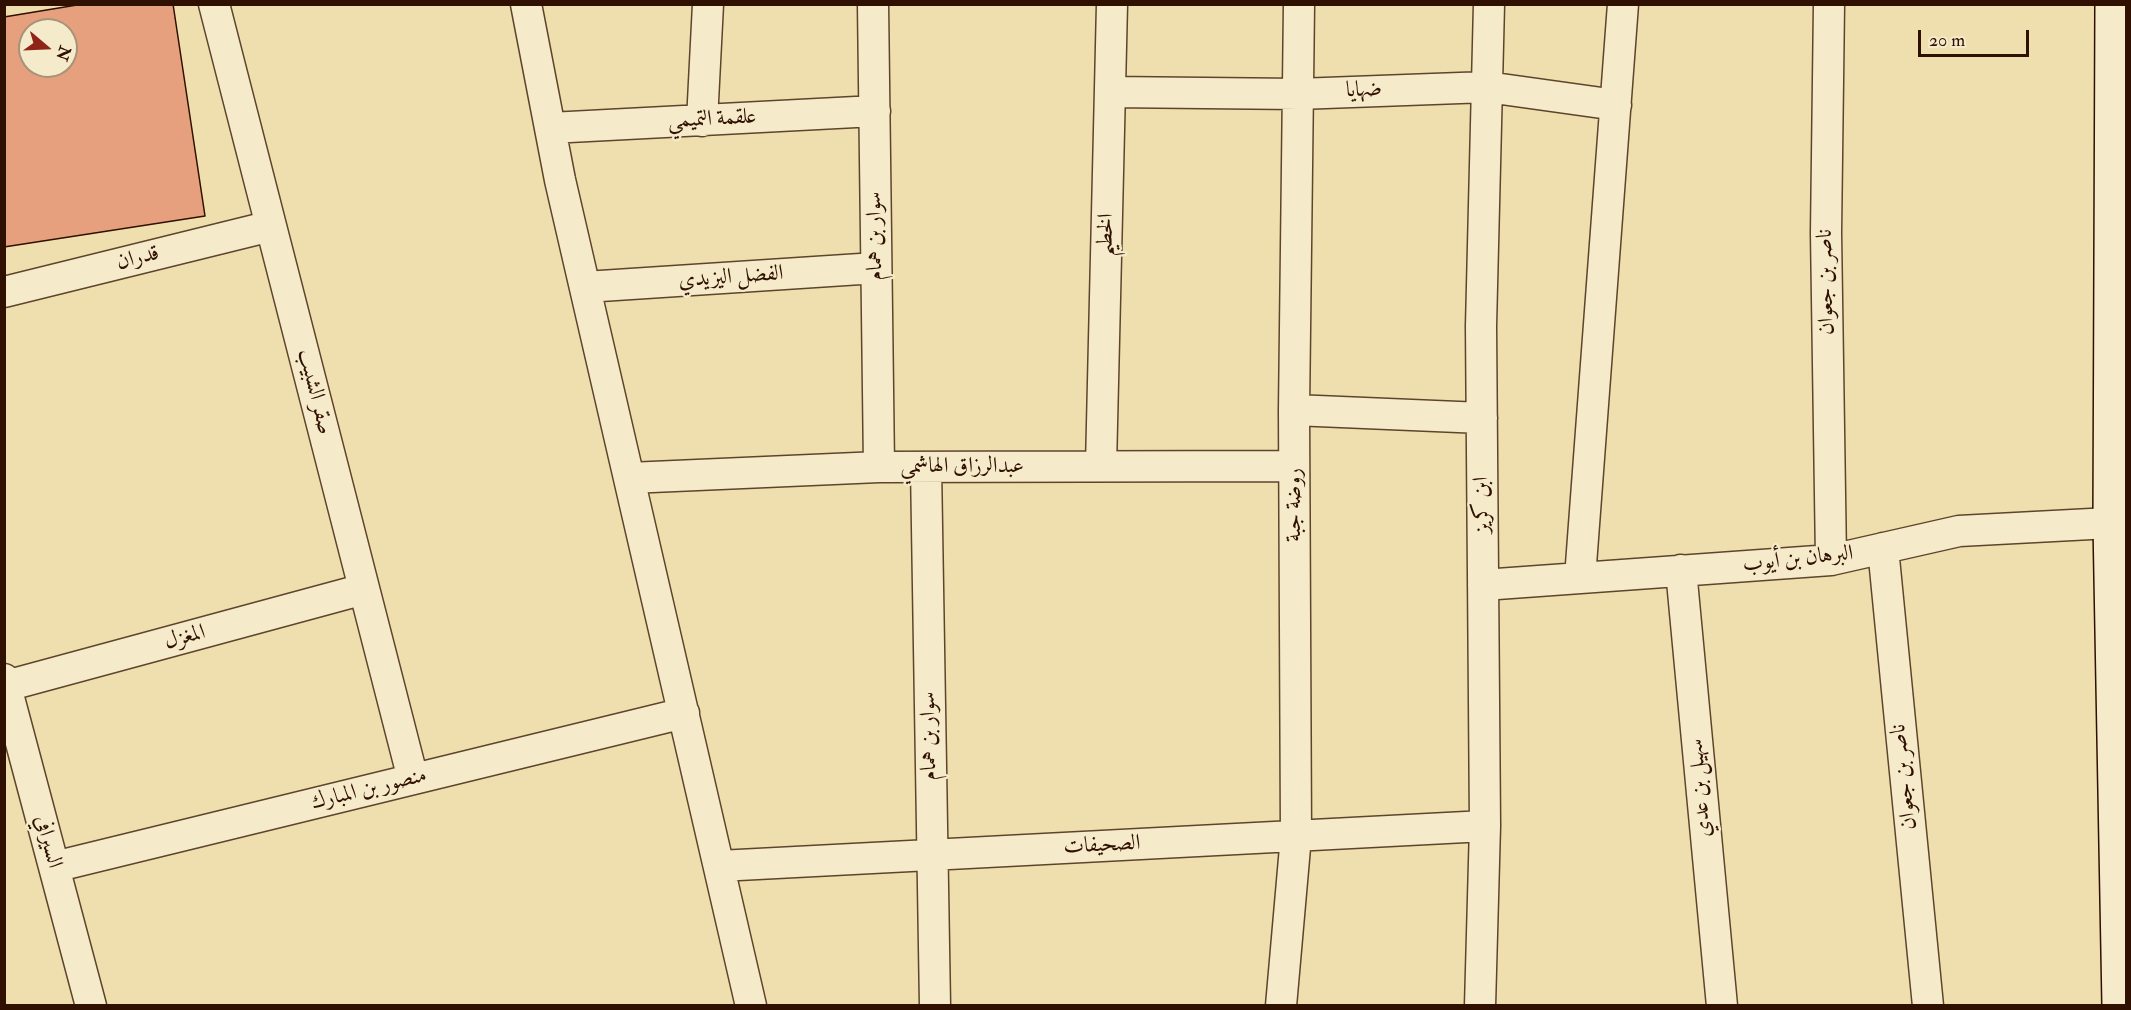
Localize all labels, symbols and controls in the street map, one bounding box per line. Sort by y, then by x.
north arrow [18,18,78,78]
scale bar [1921,18,2032,56]
text: 20 m [1929,29,1965,52]
text: N [51,43,75,63]
street label: ضهايا [1345,77,1383,105]
street label: علقمة التميمي [667,104,757,136]
street label: سوار بن همام [862,191,890,281]
street label: الخطيم [1093,213,1121,257]
street label: ناصر بن جعوان [1813,229,1841,335]
street label: قدران [114,241,162,277]
street label: الفضل اليزيدي [678,261,784,295]
street label: صقر الشبيب [291,347,337,437]
street label: عبدالرزاق الهاشمي [900,454,1024,480]
street label: روضة جبة [1282,468,1308,542]
street label: ابن كريز [1469,476,1497,534]
street label: البرهان بن أيوب [1741,541,1855,579]
street label: المغزل [162,620,208,656]
street label: سوار بن همام [916,691,944,781]
street label: ناصر بن جعوان [1886,723,1924,831]
street label: سهيل بن عدي [1684,738,1718,838]
street label: منصور بن المبارك [309,763,429,817]
street label: السيرافي [27,813,67,871]
street label: الصحيفات [1063,831,1141,861]

